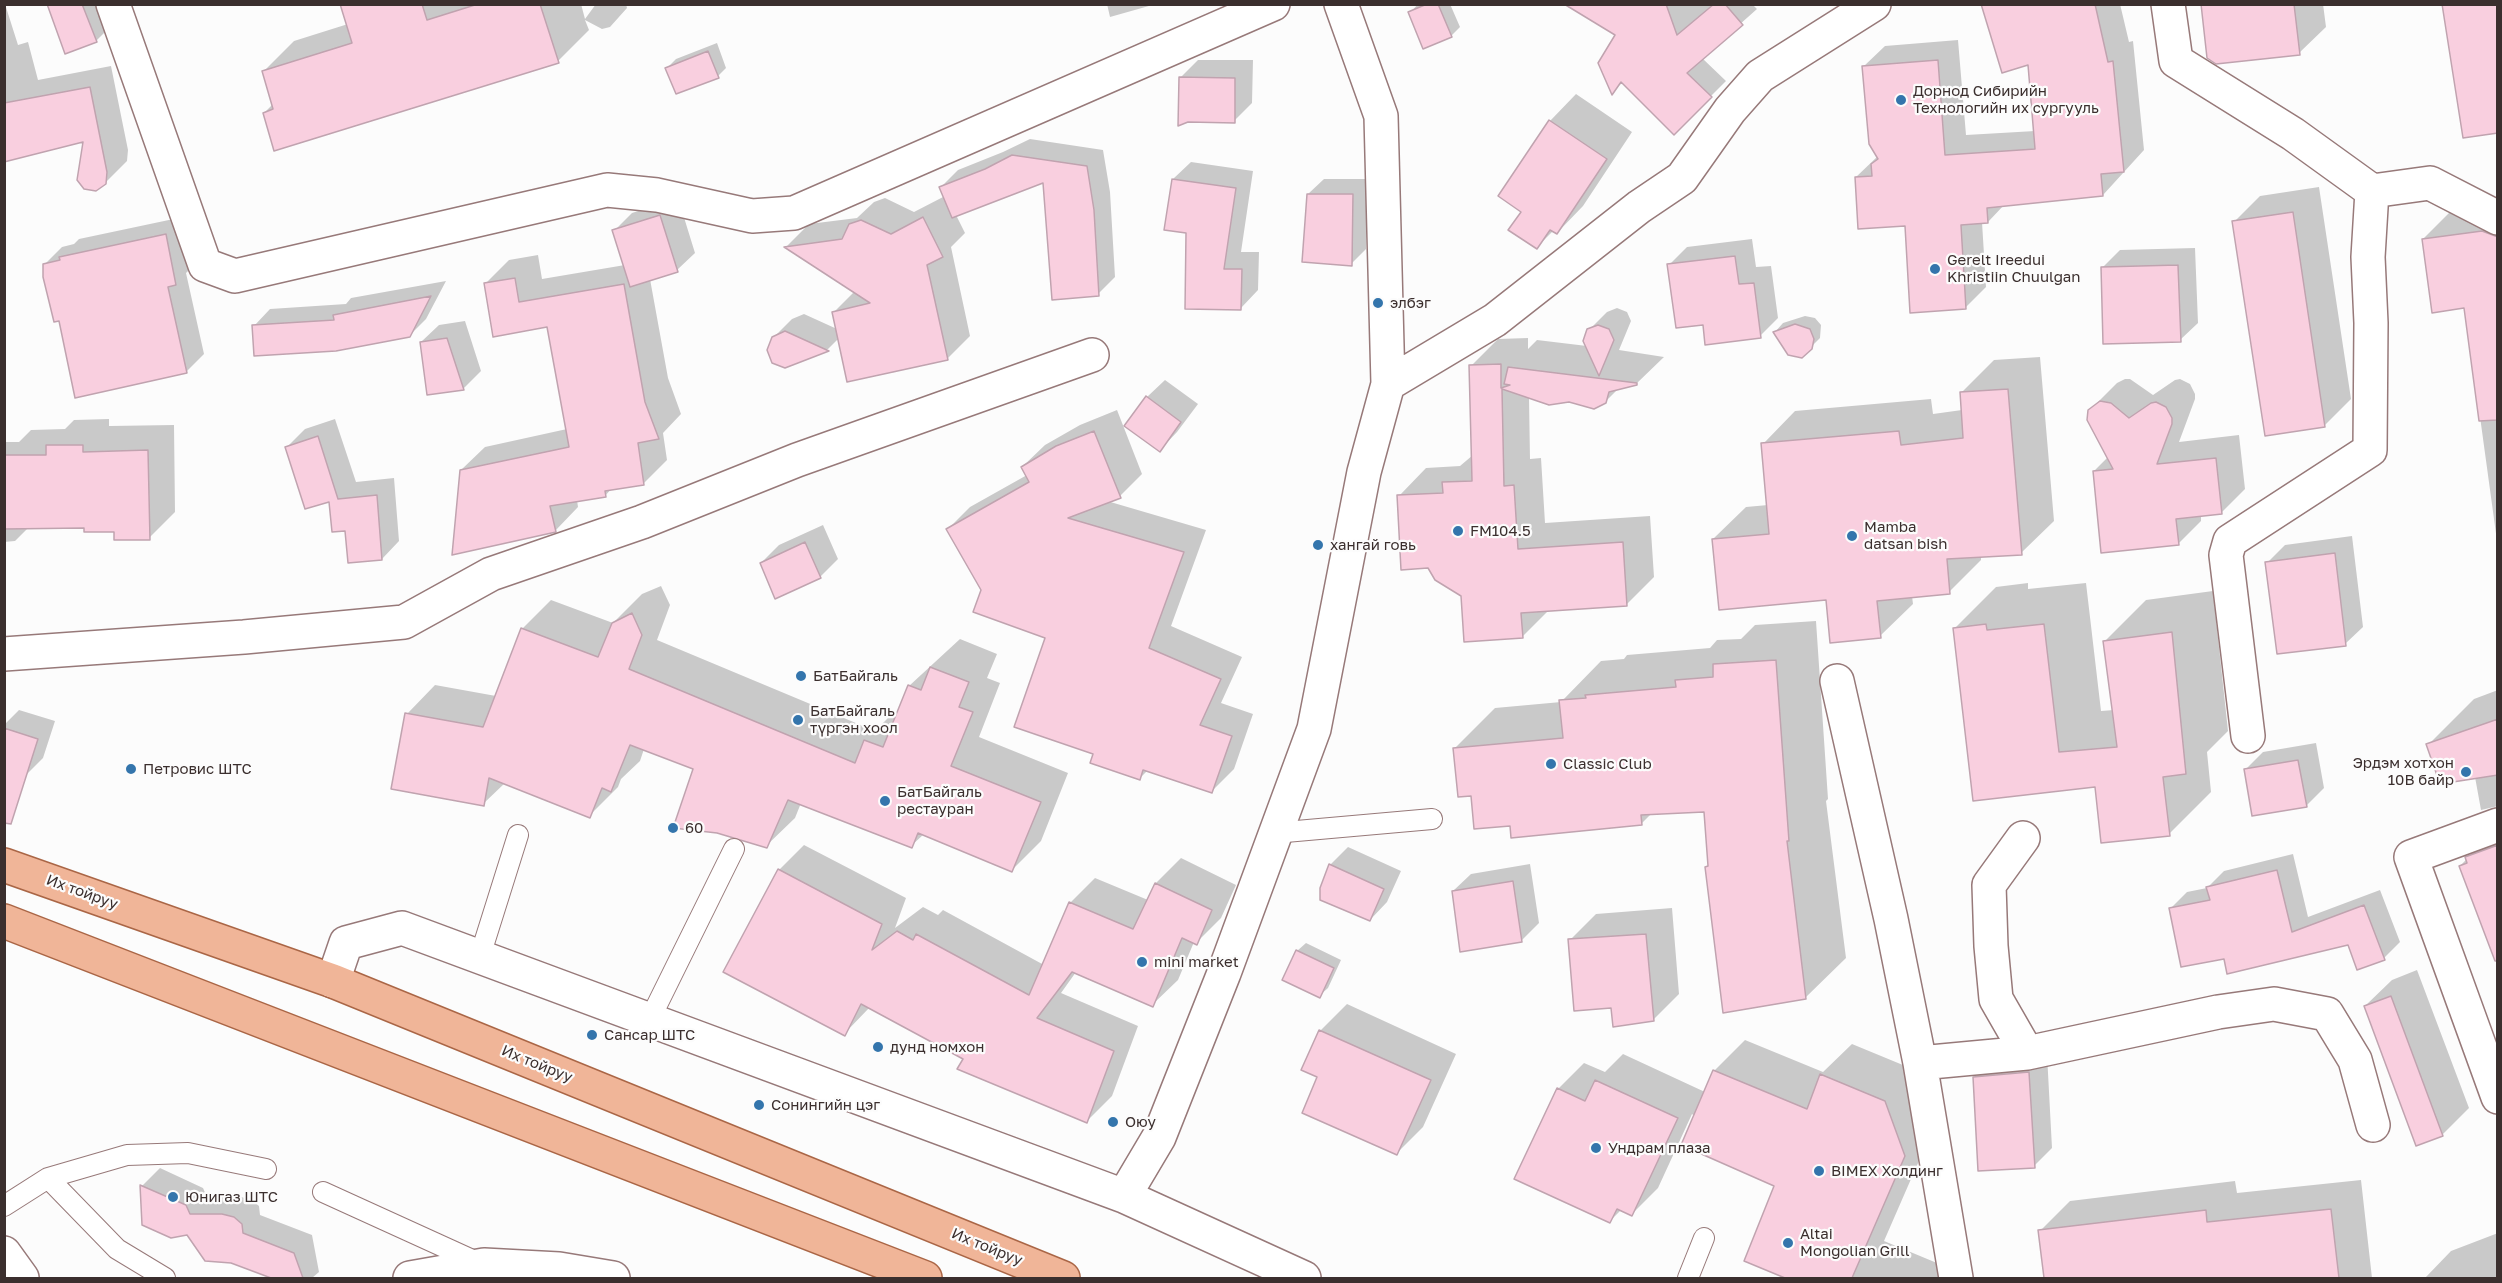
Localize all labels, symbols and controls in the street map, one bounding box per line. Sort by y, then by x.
place label: Дорнод Сибирийн Технологийн их сургууль [1913,82,2099,117]
marker: Дорнод Сибирийн Технологийн их сургууль [1894,93,1908,107]
place label: Gerelt Ireedui Khristiin Chuulgan [1947,251,2081,286]
marker: Gerelt Ireedui Khristiin Chuulgan [1928,262,1942,276]
place label: элбэг [1390,294,1431,312]
marker: элбэг [1371,296,1385,310]
place label: Mamba datsan bish [1864,518,1947,553]
place label: FM104.5 [1470,522,1531,540]
marker: FM104.5 [1451,524,1465,538]
marker: Mamba datsan bish [1845,529,1859,543]
place label: хангай говь [1330,536,1416,554]
marker: хангай говь [1311,538,1325,552]
place label: БатБайгаль [813,667,898,685]
marker: БатБайгаль [794,669,808,683]
place label: БатБайгаль түргэн хоол [810,702,898,737]
marker: БатБайгаль түргэн хоол [791,713,805,727]
place label: Эрдэм хотхон 10В байр [2353,754,2454,789]
place label: Classic Club [1563,755,1652,773]
marker: Classic Club [1544,757,1558,771]
place label: Петровис ШТС [143,760,252,778]
marker: Петровис ШТС [124,762,138,776]
marker: Эрдэм хотхон 10В байр [2459,765,2473,779]
place label: БатБайгаль рестауран [897,783,982,818]
marker: БатБайгаль рестауран [878,794,892,808]
place label: 60 [685,819,703,837]
marker: 60 [666,821,680,835]
street label: Их тойруу [44,871,120,913]
place label: mini market [1154,953,1239,971]
marker: mini market [1135,955,1149,969]
place label: Сансар ШТС [604,1026,695,1044]
marker: Сансар ШТС [585,1028,599,1042]
place label: дунд номхон [890,1038,984,1056]
marker: дунд номхон [871,1040,885,1054]
street label: Их тойруу [499,1042,575,1086]
place label: Сонингийн цэг [771,1096,880,1114]
marker: Сонингийн цэг [752,1098,766,1112]
place label: Оюу [1125,1113,1156,1131]
marker: Оюу [1106,1115,1120,1129]
place label: Ундрам плаза [1608,1139,1711,1157]
marker: Ундрам плаза [1589,1141,1603,1155]
place label: BIMEX Холдинг [1831,1162,1943,1180]
marker: BIMEX Холдинг [1812,1164,1826,1178]
place label: Юнигаз ШТС [185,1188,278,1206]
marker: Юнигаз ШТС [166,1190,180,1204]
street label: Их тойруу [949,1225,1025,1269]
place label: Altai Mongolian Grill [1800,1225,1910,1260]
marker: Altai Mongolian Grill [1781,1236,1795,1250]

